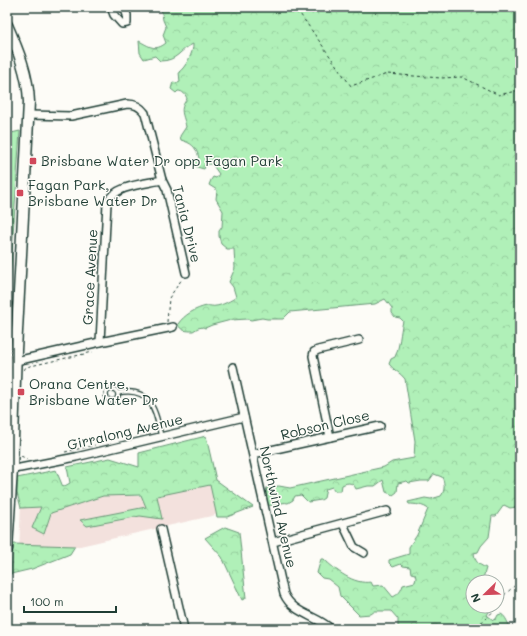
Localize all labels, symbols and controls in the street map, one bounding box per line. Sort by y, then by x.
place label: Brisbane Water Dr opp Fagan Park [41,151,282,170]
marker: Brisbane Water Dr opp Fagan Park [28,156,38,166]
place label: Fagan Park, Brisbane Water Dr [28,175,157,210]
street label: Tania Drive [169,183,206,264]
marker: Fagan Park, Brisbane Water Dr [15,188,25,198]
street label: Grace Avenue [78,229,101,325]
place label: Orana Centre, Brisbane Water Dr [29,374,158,409]
marker: Orana Centre, Brisbane Water Dr [16,387,26,397]
street label: Robson Close [279,405,371,444]
street label: Girralong Avenue [65,409,185,454]
street label: Northwind Avenue [255,444,302,570]
north arrow [465,574,505,614]
scale bar [24,588,116,614]
text: N [467,591,484,605]
text: 100 m [30,593,64,609]

